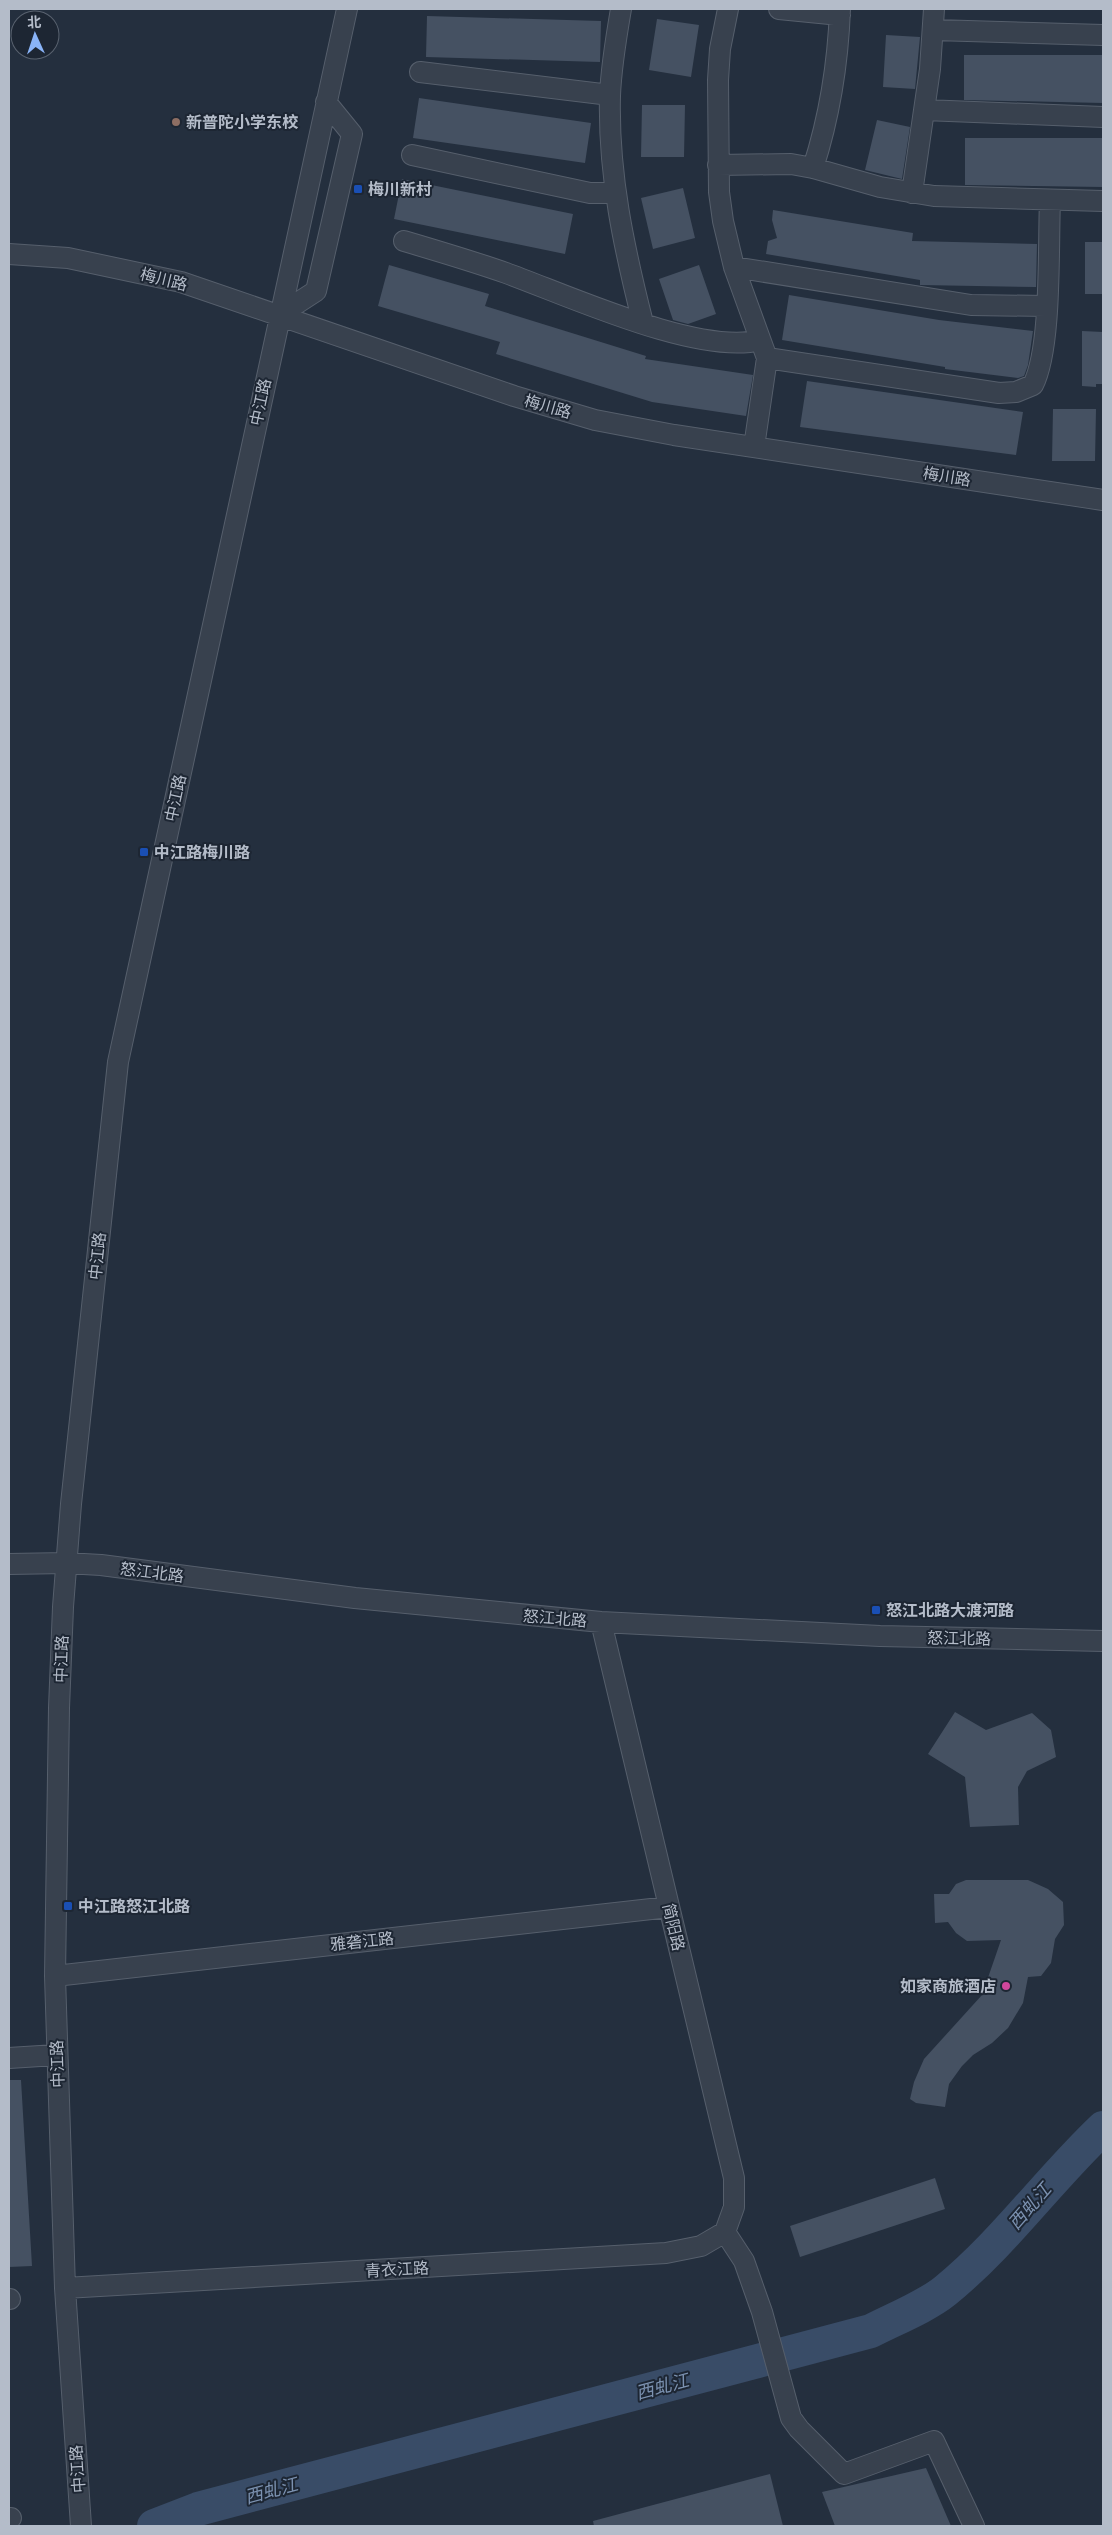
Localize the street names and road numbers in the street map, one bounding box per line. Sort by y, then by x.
street label: 梅川路 [138,263,190,295]
street label: 中江路 [244,376,276,428]
street label: 梅川路 [522,389,574,423]
street label: 梅川路 [922,461,972,491]
street label: 中江路 [159,772,191,824]
street label: 中江路 [84,1231,110,1281]
street label: 怒江北路 [119,1557,185,1587]
street label: 怒江北路 [522,1604,588,1632]
street label: 怒江北路 [927,1626,991,1650]
street label: 中江路 [49,1635,73,1683]
street label: 简阳路 [658,1901,690,1953]
street label: 雅砻江路 [329,1927,395,1955]
street label: 中江路 [45,2040,69,2088]
street label: 青衣江路 [364,2256,430,2282]
street label: 中江路 [64,2444,90,2494]

